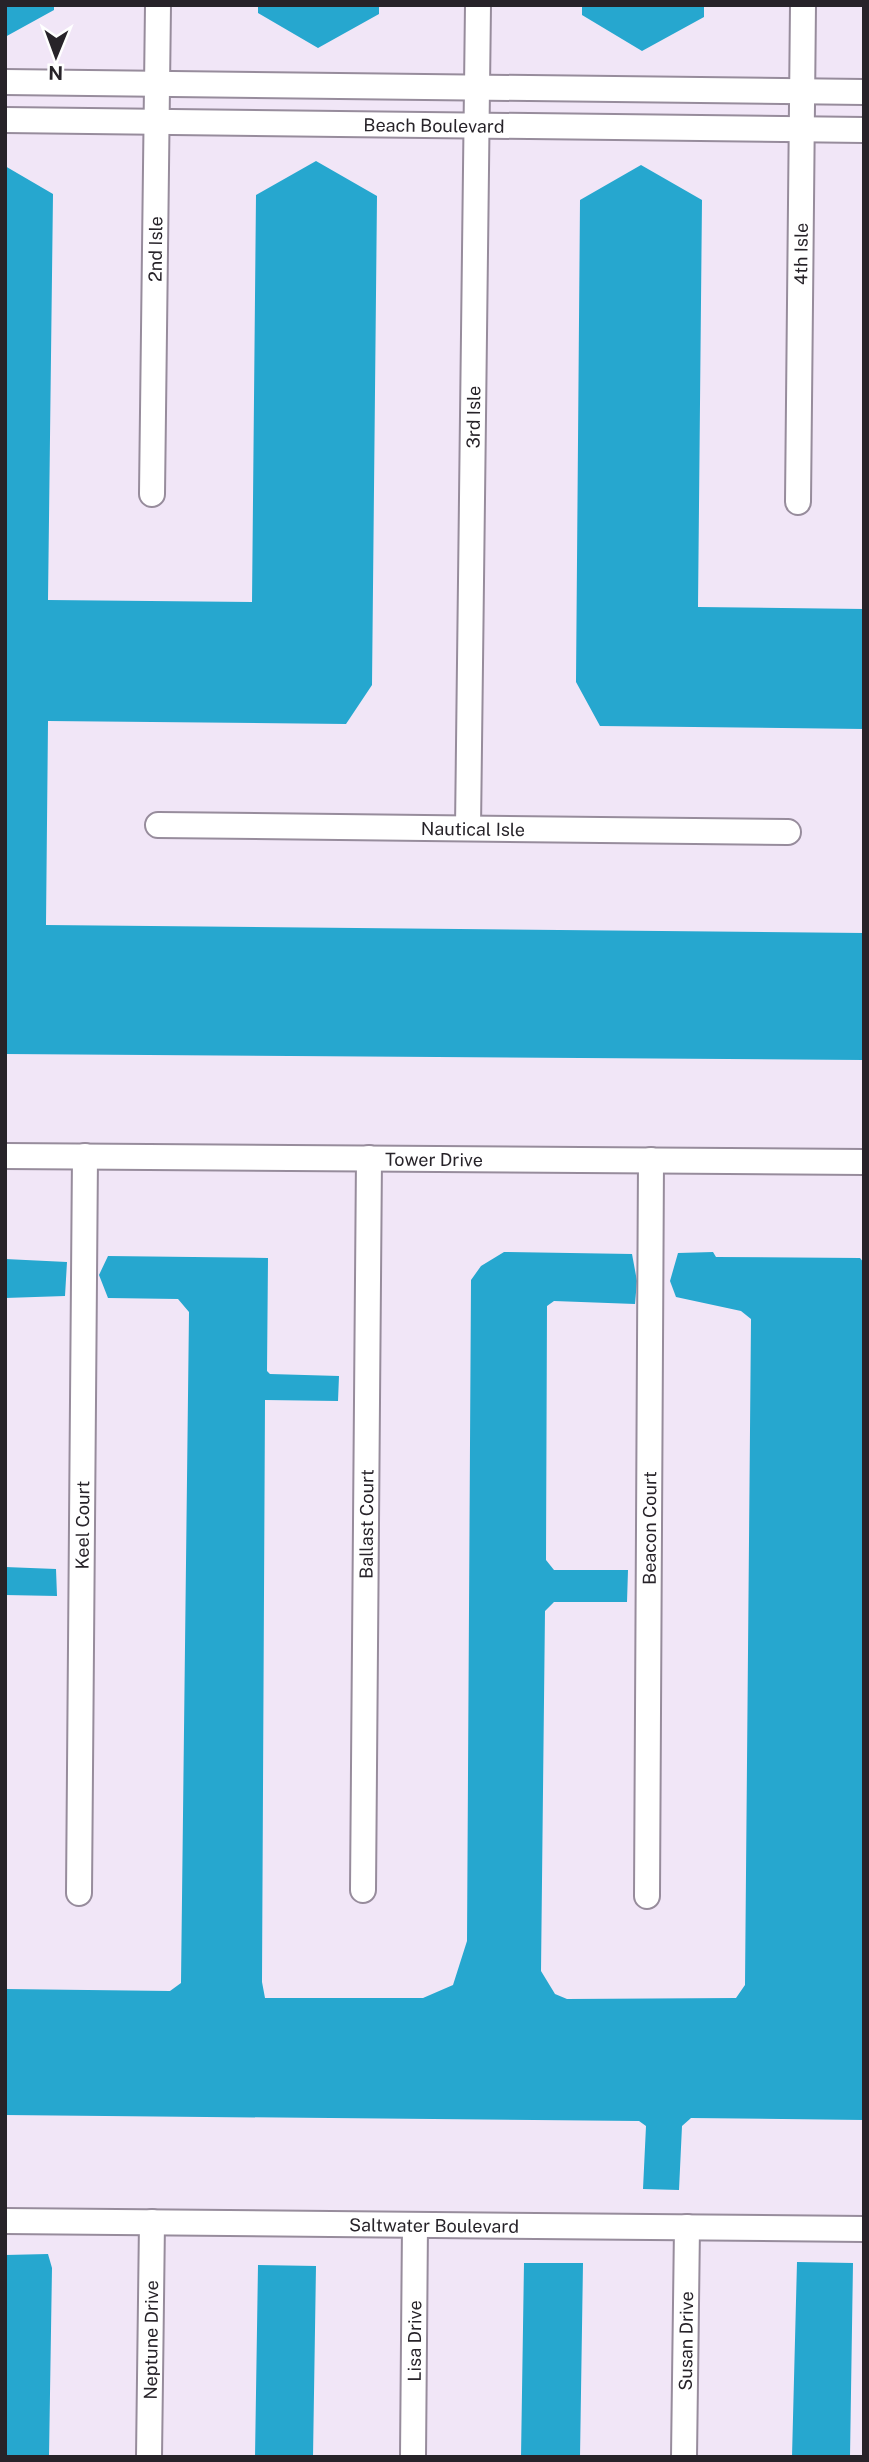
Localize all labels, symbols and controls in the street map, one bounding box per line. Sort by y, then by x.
north arrow [21,21,91,91]
text: N [48,62,63,84]
street label: Beach Boulevard [363,114,505,136]
street label: 2nd Isle [144,216,166,282]
street label: 4th Isle [790,223,811,285]
street label: 3rd Isle [462,385,484,449]
street label: Nautical Isle [421,817,525,840]
street label: Tower Drive [385,1148,483,1170]
street label: Ballast Court [355,1469,377,1579]
street label: Beacon Court [638,1471,660,1585]
street label: Keel Court [71,1480,93,1570]
street label: Saltwater Boulevard [349,2214,519,2236]
street label: Neptune Drive [139,2280,162,2400]
street label: Susan Drive [674,2291,697,2391]
street label: Lisa Drive [403,2300,425,2382]

